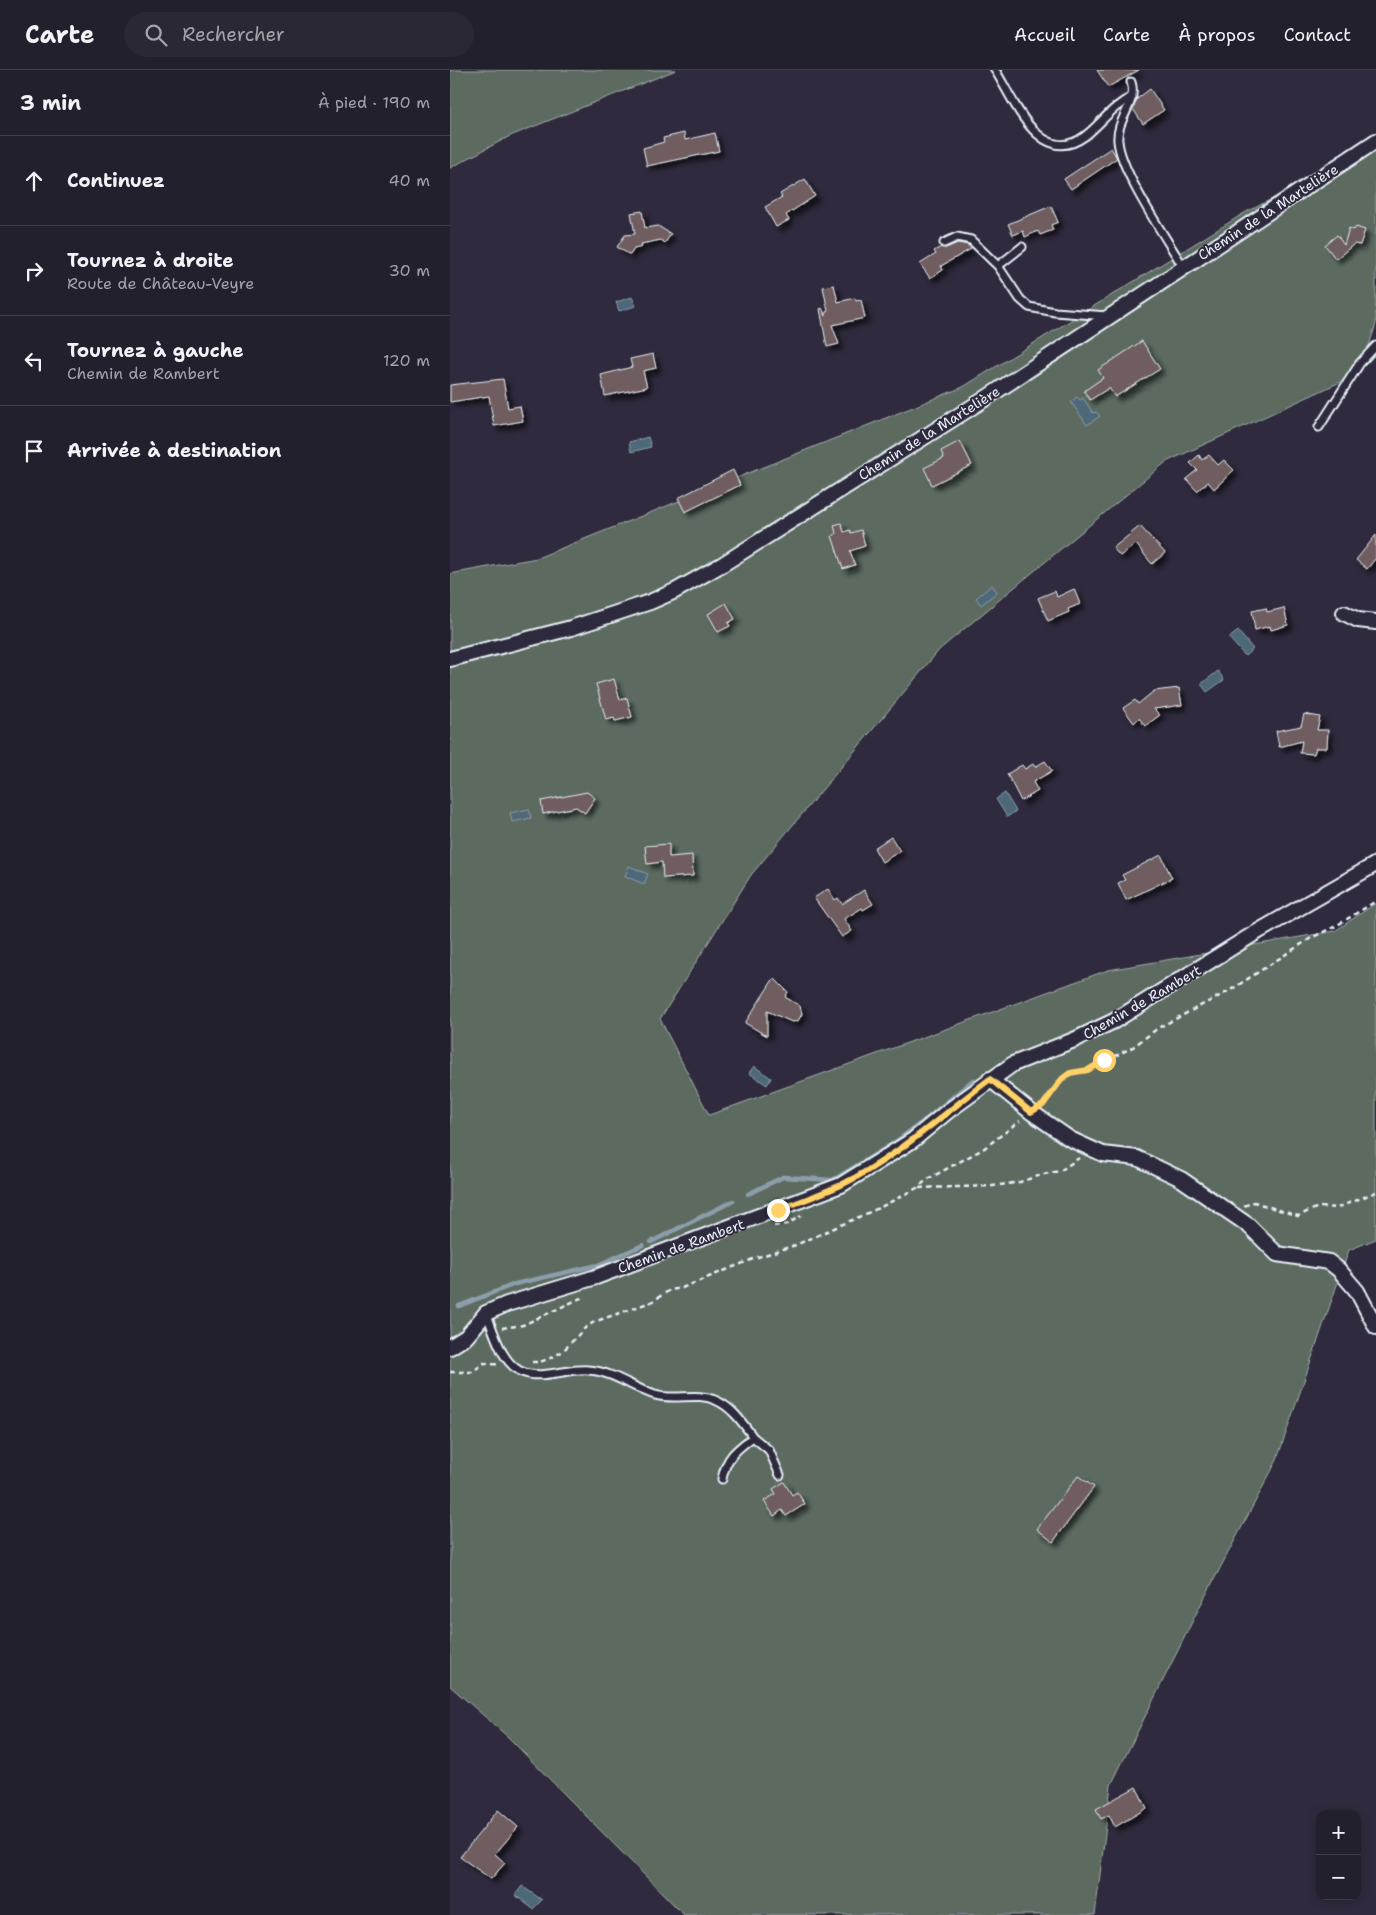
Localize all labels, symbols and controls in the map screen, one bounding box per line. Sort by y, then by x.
search box [124,12,474,57]
text: Carte [25,19,94,51]
icon: search [142,21,170,49]
text: Rechercher [182,22,285,47]
text: Accueil [1014,23,1075,47]
text: Carte [1103,23,1150,47]
text: À propos [1178,23,1256,47]
text: Contact [1284,23,1351,47]
text: 3 min [20,89,81,117]
text: À pied · 190 m [318,92,430,113]
street label: Chemin de la Martelière [1194,160,1342,264]
icon: ahead [20,167,48,195]
text: Continuez [67,168,165,193]
text: 40 m [388,170,430,191]
text: Tournez à droite [67,248,234,273]
icon: right [20,257,48,285]
text: 30 m [389,260,430,281]
text: Route de Château-Veyre [67,273,254,294]
text: Tournez à gauche [67,338,244,363]
icon: left [20,347,48,375]
text: 120 m [383,350,430,371]
text: Chemin de Rambert [67,363,220,384]
street label: Chemin de la Martelière [855,382,1003,484]
icon: arrive [20,437,48,465]
text: Arrivée à destination [67,438,281,463]
street label: Chemin de Rambert [1080,961,1204,1043]
route start [1093,1049,1116,1072]
route end [767,1199,790,1222]
street label: Chemin de Rambert [615,1215,747,1277]
map controls [1316,1810,1361,1900]
button: + [1316,1810,1361,1855]
button: − [1316,1855,1361,1900]

